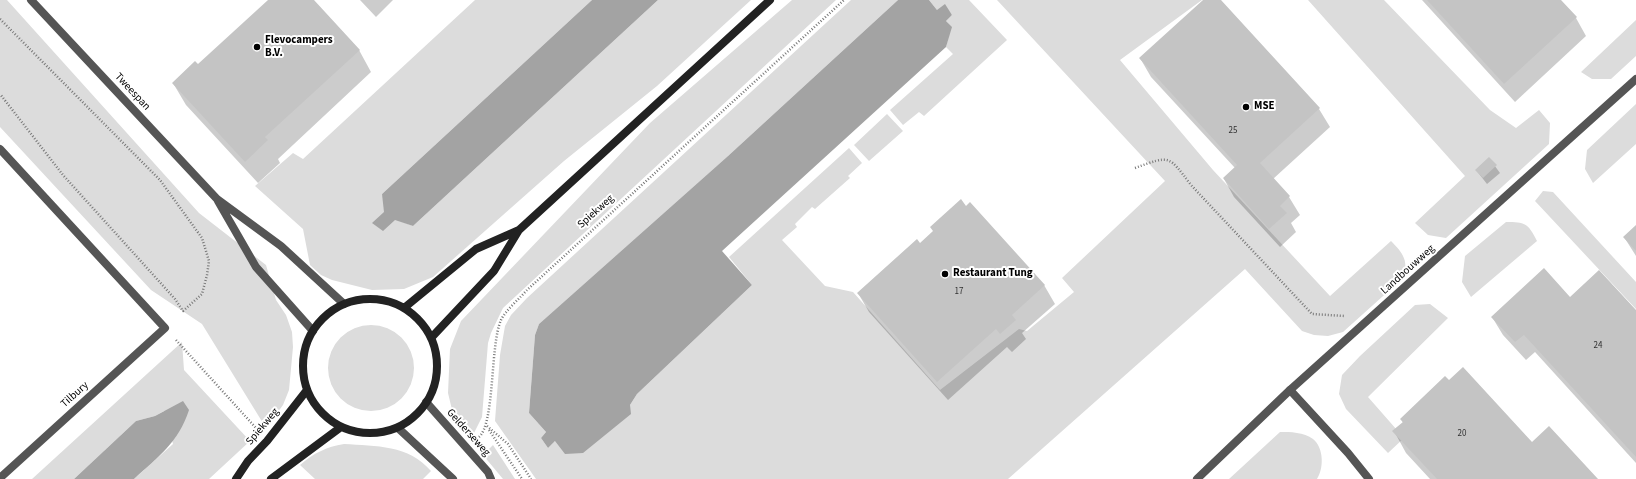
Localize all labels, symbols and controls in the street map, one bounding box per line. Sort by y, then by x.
place label: Flevocampers B.V. [265,34,333,60]
marker: Flevocampers B.V. [252,42,262,52]
street label: Tweespan [111,71,153,113]
place label: MSE [1254,100,1275,114]
marker: MSE [1241,102,1251,112]
house number: 25 [1229,126,1237,136]
street label: Spiekweg [575,192,617,232]
street label: Landbouwweg [1378,242,1438,298]
place label: Restaurant Tung [953,267,1033,281]
marker: Restaurant Tung [940,269,950,279]
house number: 17 [955,287,963,297]
house number: 24 [1594,341,1602,351]
street label: Tilbury [58,379,92,411]
street label: Spiekweg [244,406,282,448]
street label: Gelderseweg [443,407,493,459]
house number: 20 [1458,429,1466,439]

